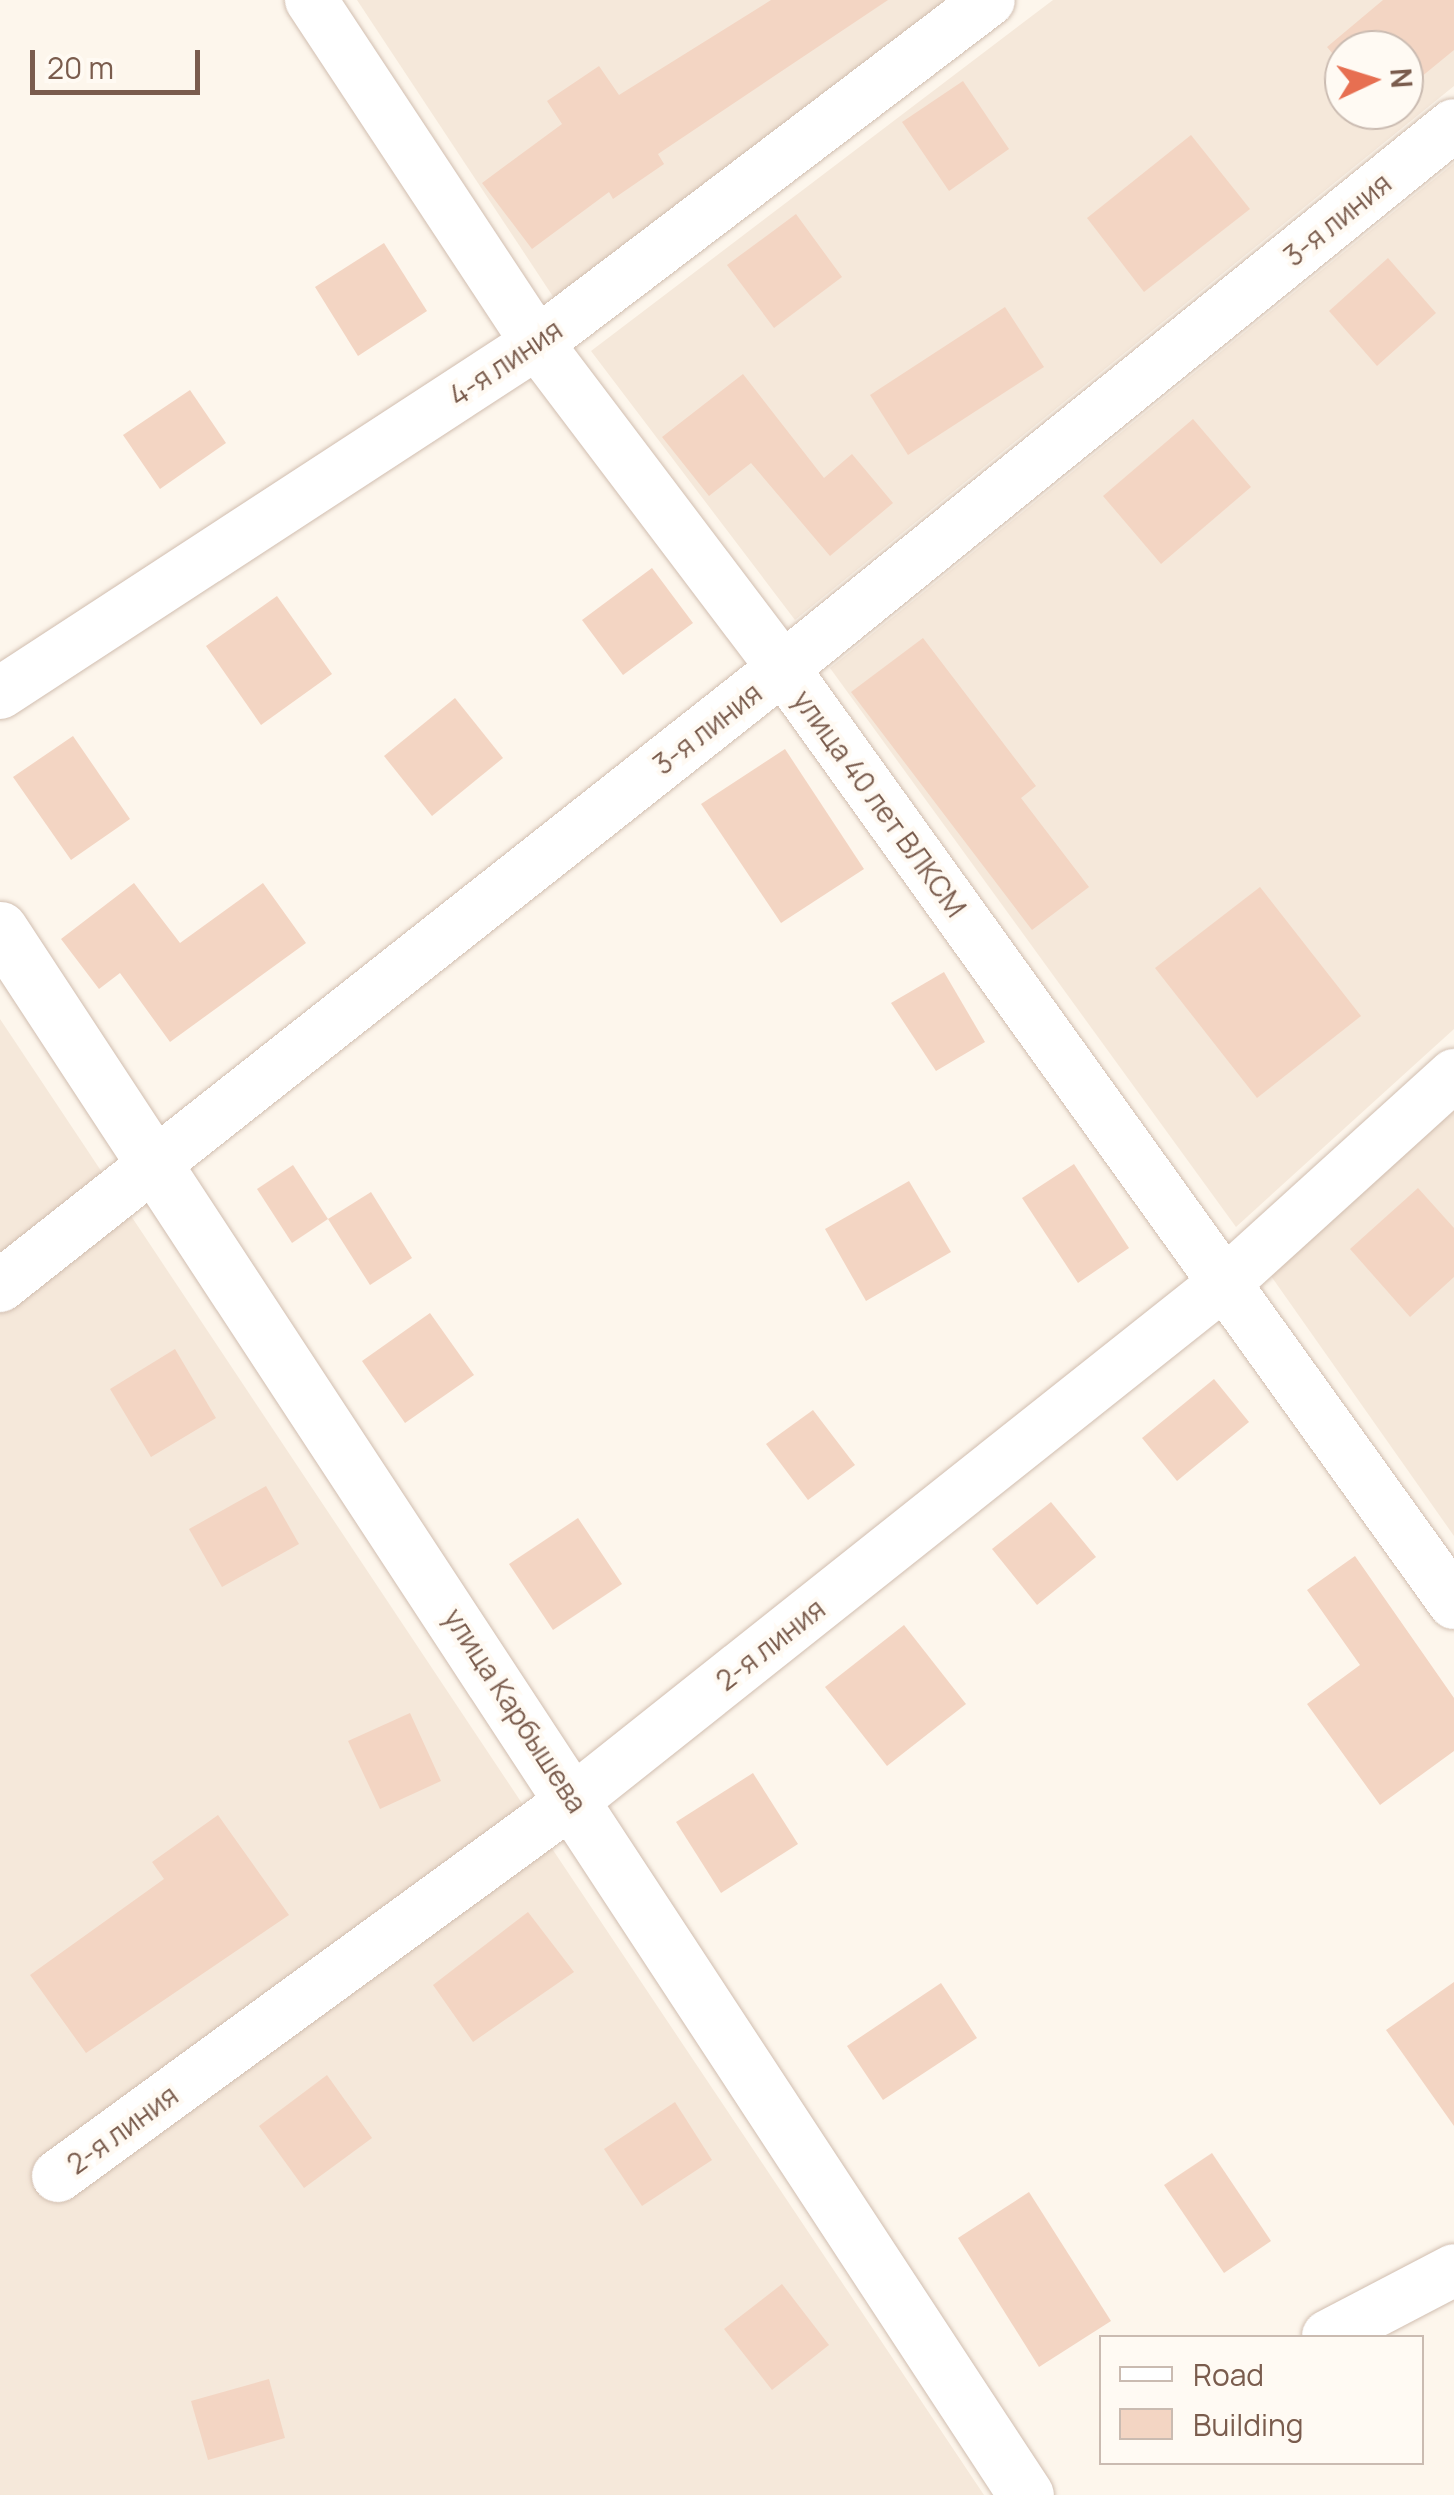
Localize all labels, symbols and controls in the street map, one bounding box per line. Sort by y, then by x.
scale bar [35,30,205,92]
north arrow [1324,30,1424,130]
text: 20 m [47,47,114,88]
text: N [1382,67,1422,89]
street label: 3-я линия [1277,166,1397,272]
street label: 4-я линия [442,312,568,412]
street label: 3-я линия [646,675,768,781]
street label: улица 40 лет ВЛКСМ [786,683,974,923]
street label: 2-я линия [709,1591,831,1697]
street label: улица Карбышева [437,1602,595,1818]
street label: 2-я линия [60,2078,184,2180]
legend [1099,2335,1424,2465]
text: Road [1193,2354,1264,2395]
text: Building [1193,2404,1304,2445]

